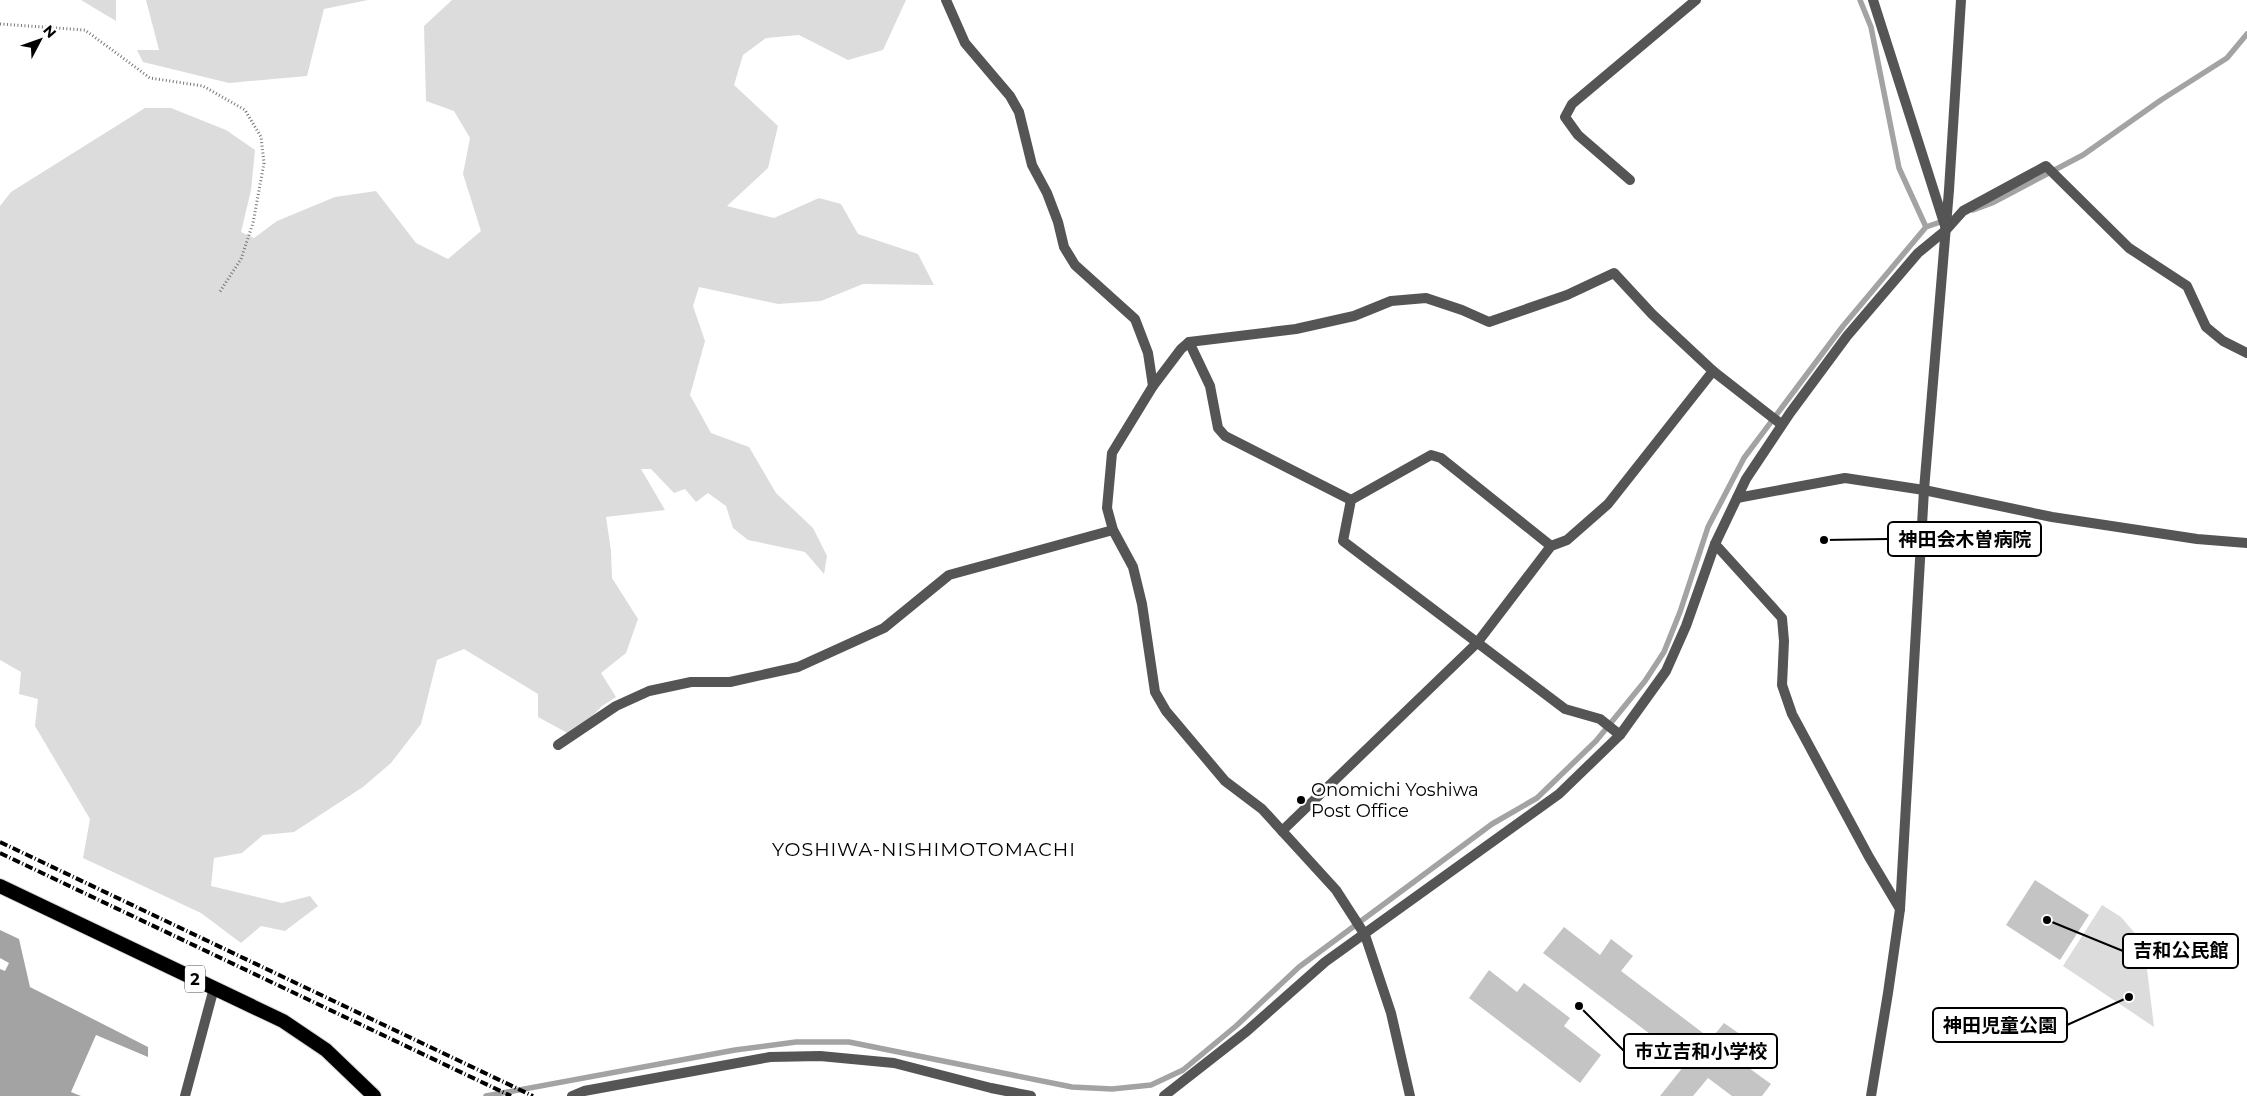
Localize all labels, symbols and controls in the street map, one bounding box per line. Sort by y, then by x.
north arrow [15,15,65,65]
text: N [39,21,60,42]
callout: 神田会木曽病院 [1888,522,2041,556]
text: 神田会木曽病院 [1898,528,2032,551]
place label: Onomichi Yoshiwa Post Office [1311,779,1479,822]
marker: Onomichi Yoshiwa Post Office [1295,794,1307,806]
district label: YOSHIWA-NISHIMOTOMACHI [772,838,1076,861]
callout: 吉和公民館 [2123,934,2238,968]
text: 吉和公民館 [2133,939,2229,962]
road number: 2 [185,966,205,992]
callout: 神田児童公園 [1933,1008,2067,1042]
text: 神田児童公園 [1943,1014,2057,1037]
callout: 市立吉和小学校 [1624,1034,1777,1068]
text: 市立吉和小学校 [1634,1040,1768,1063]

